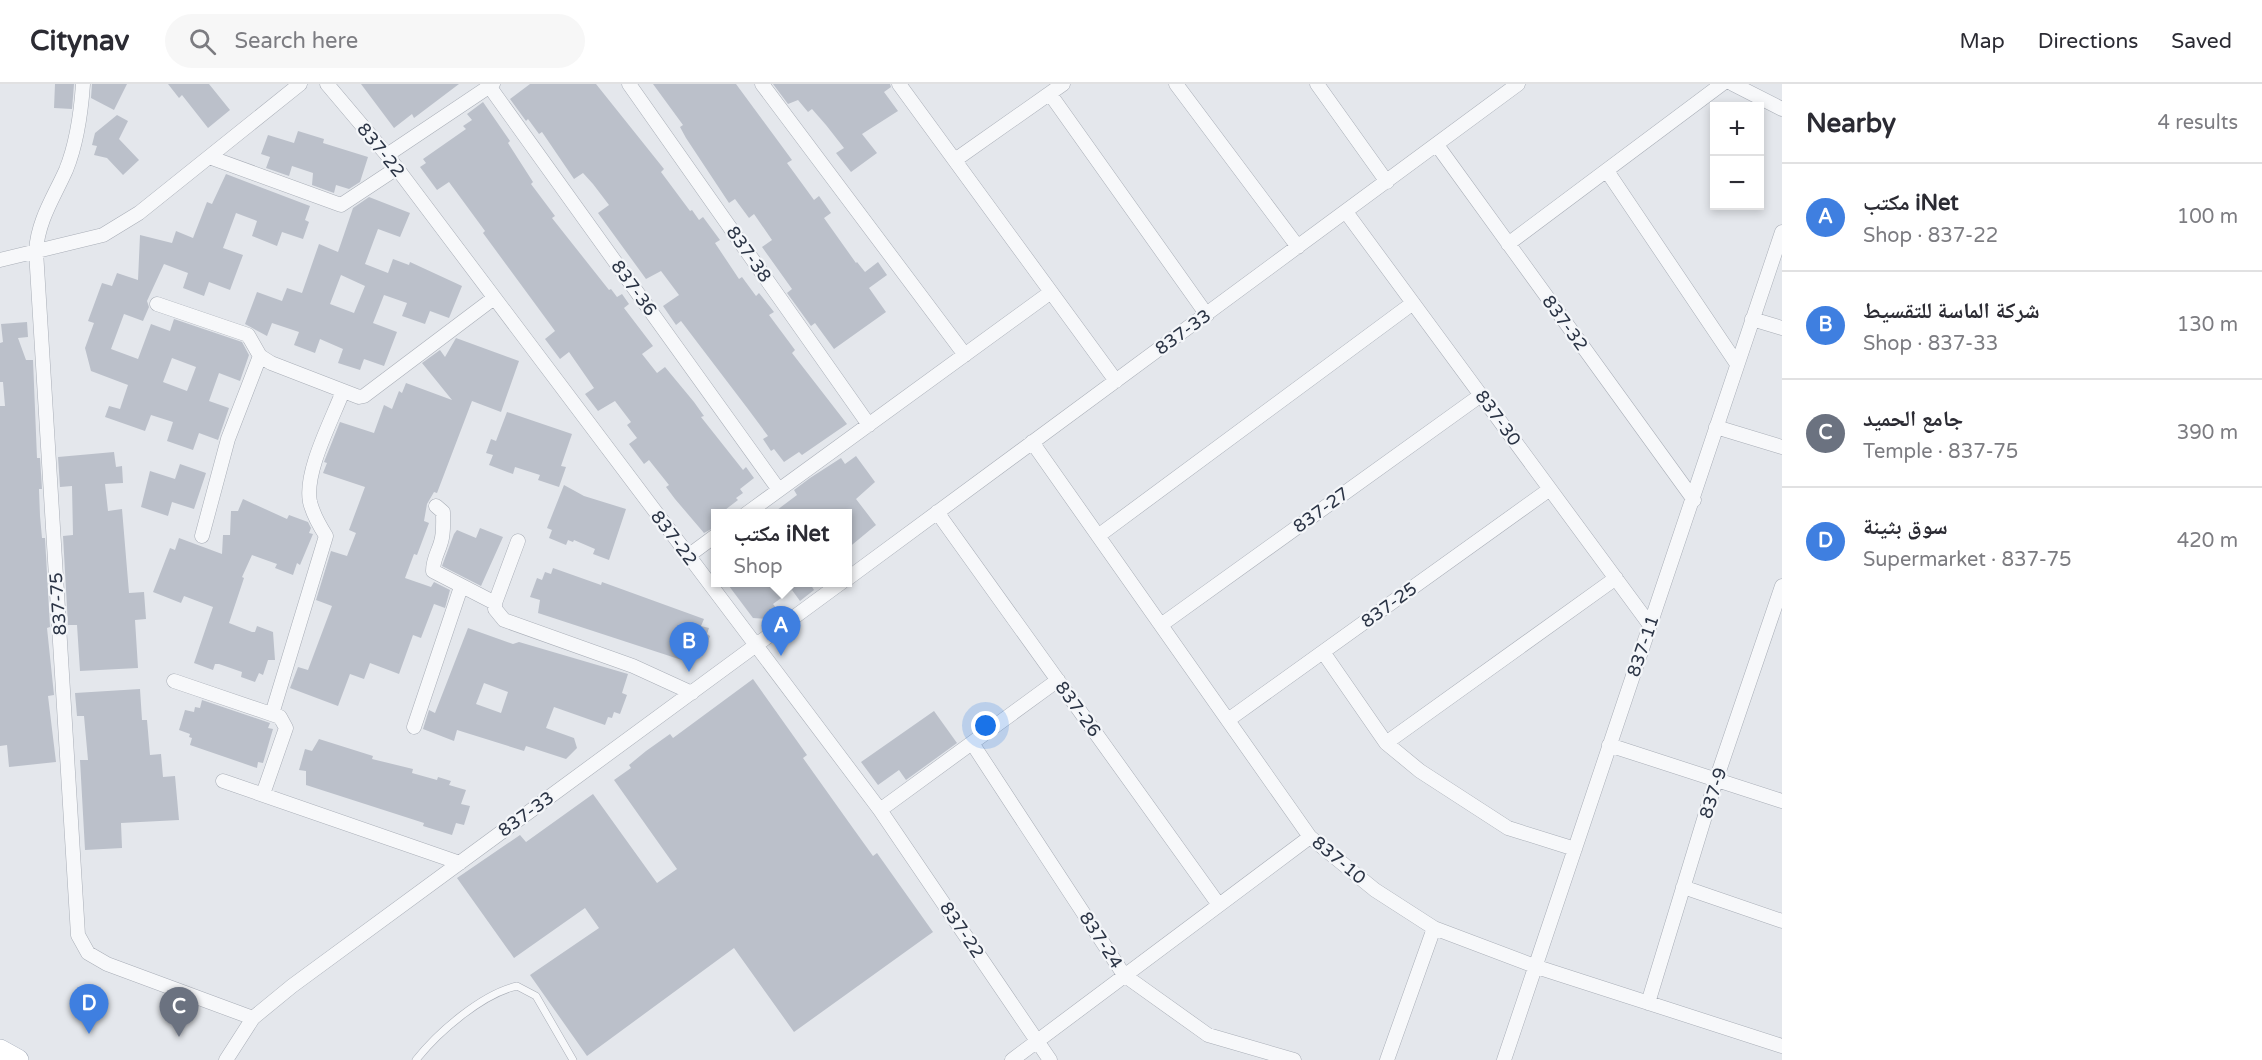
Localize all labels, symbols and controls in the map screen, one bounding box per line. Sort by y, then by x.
search box [165,14,585,68]
text: Citynav [30,24,129,58]
icon: search [186,25,219,58]
text: Search here [234,28,358,54]
text: Map [1959,29,2005,54]
text: Directions [2038,29,2138,54]
text: Saved [2171,29,2232,54]
map controls [1710,102,1764,210]
button: + [1710,102,1764,156]
text: Nearby [1806,108,1896,139]
text: 4 results [2158,111,2238,135]
street label: 837-22 [352,118,410,182]
button: − [1710,156,1764,210]
text: مكتب iNet [1863,190,1959,216]
text: A [1818,205,1833,229]
text: 100 m [2177,205,2238,229]
street label: 837-38 [722,222,776,286]
text: Shop · 837-22 [1863,224,1998,248]
street label: 837-36 [606,256,662,320]
street label: 837-32 [1537,291,1593,355]
text: شركة الماسة للتقسيط [1863,298,2040,324]
street label: 837-33 [1151,304,1215,360]
text: B [1819,313,1832,337]
text: 130 m [2177,313,2238,337]
text: Shop · 837-33 [1863,332,1998,356]
street label: 837-30 [1470,386,1526,450]
text: جامع الحميد [1863,406,1963,432]
text: C [1819,421,1832,445]
text: 390 m [2177,421,2238,445]
text: Temple · 837-75 [1863,440,2018,464]
street label: 837-27 [1289,482,1353,538]
street label: 837-22 [646,506,702,570]
popup [711,509,852,587]
text: سوق بثينة [1863,514,1948,540]
text: مكتب iNet [734,521,829,547]
text: D [1818,529,1833,553]
text: 420 m [2177,529,2238,553]
text: Supermarket · 837-75 [1863,548,2072,572]
text: Shop [734,555,783,579]
street label: 837-75 [45,572,71,636]
street label: 837-25 [1357,577,1421,633]
pin: A [762,606,800,656]
street label: 837-11 [1622,612,1664,680]
pin: B [670,622,708,672]
street label: 837-26 [1050,677,1106,741]
your location [971,711,1000,740]
street label: 837-9 [1694,765,1732,821]
street label: 837-33 [494,786,558,842]
street label: 837-10 [1308,831,1370,889]
street label: 837-22 [935,898,989,962]
street label: 837-24 [1074,907,1128,973]
pin: D [70,984,109,1034]
pin: C [160,988,198,1037]

